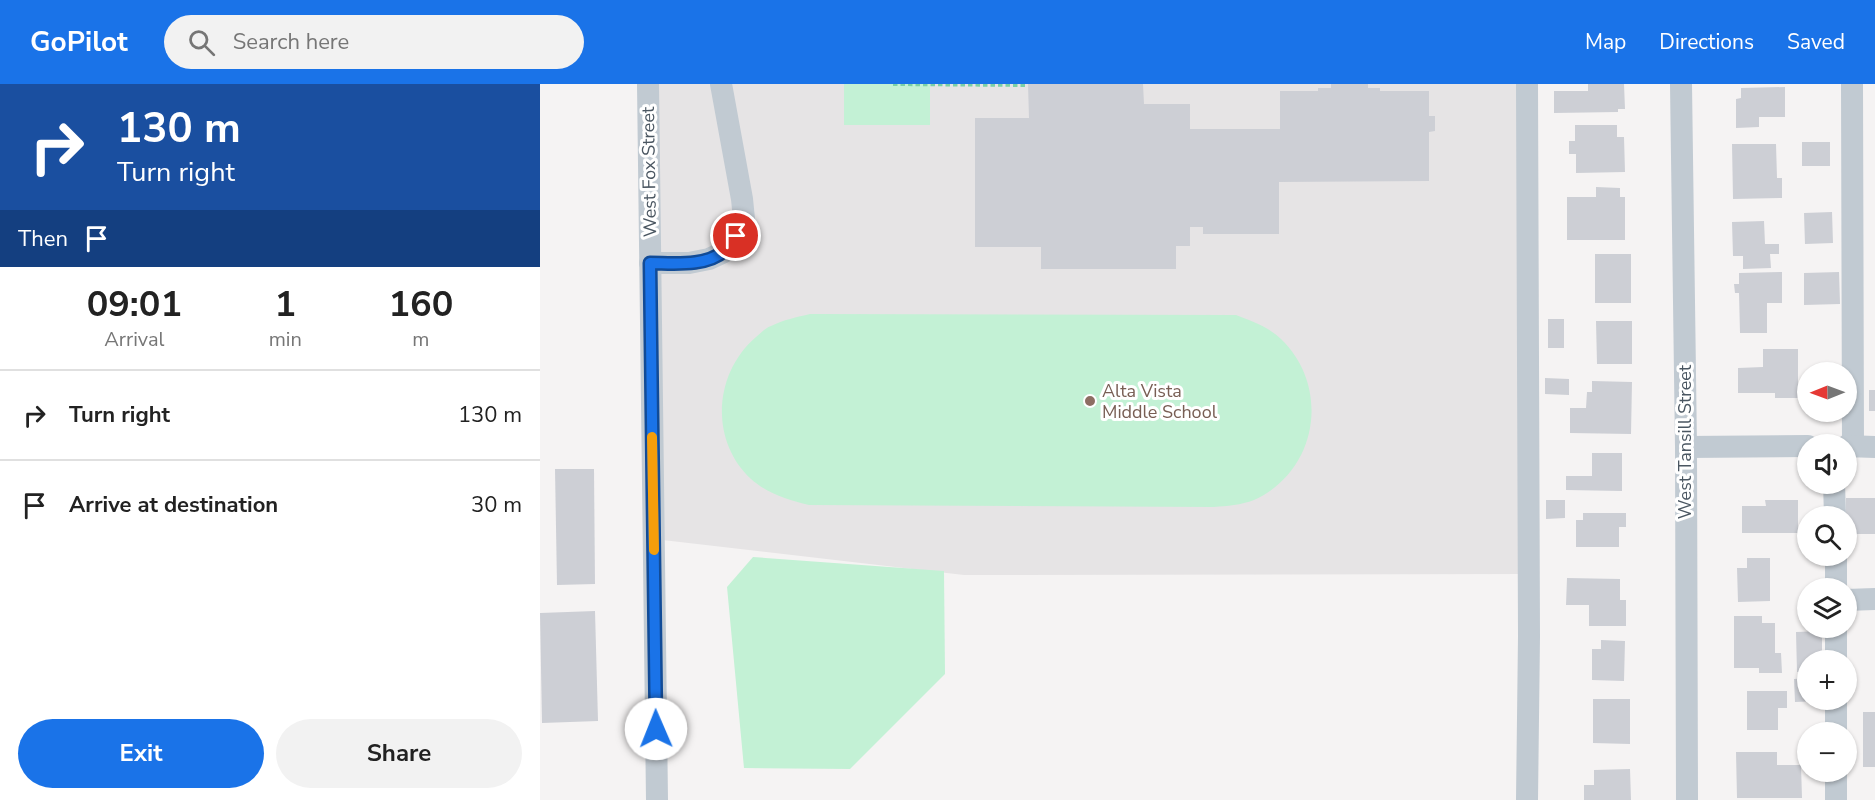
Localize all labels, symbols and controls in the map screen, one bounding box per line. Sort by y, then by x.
search box [164,15,584,69]
text: GoPilot [30,23,128,61]
icon: search [185,26,218,59]
text: Search here [233,27,349,57]
text: Map [1585,28,1626,56]
text: Directions [1659,28,1754,56]
text: Saved [1787,28,1845,56]
text: 130 m [117,100,241,157]
street label: West Fox Street [636,106,662,237]
icon: right [18,108,96,186]
text: Turn right [117,154,235,191]
pin [710,210,761,261]
icon: arrive [719,219,752,252]
icon: arrive [80,222,113,255]
text: Then [18,224,68,254]
text: 09:01 [87,280,182,329]
text: 1 [274,280,296,329]
text: 160 [388,280,453,329]
text: Arrival [104,326,164,353]
text: min [269,326,302,353]
text: m [412,326,429,353]
north arrow [1797,362,1857,422]
map controls [1797,362,1857,782]
street label: West Tansill Street [1673,364,1697,519]
place label: Alta Vista Middle School [1102,379,1218,424]
marker: Alta Vista Middle School [1083,394,1097,408]
icon: right [18,399,51,432]
text: Turn right [69,400,170,430]
text: 130 m [458,400,522,430]
button: sound [1797,434,1857,494]
icon: arrive [18,489,51,522]
text: Arrive at destination [69,490,278,520]
text: 30 m [471,490,522,520]
button: search [1797,506,1857,566]
button: layers [1797,578,1857,638]
button: + [1797,650,1857,710]
position arrow [624,697,688,761]
button: Exit [18,719,264,788]
button: Share [276,719,522,788]
button: − [1797,722,1857,782]

